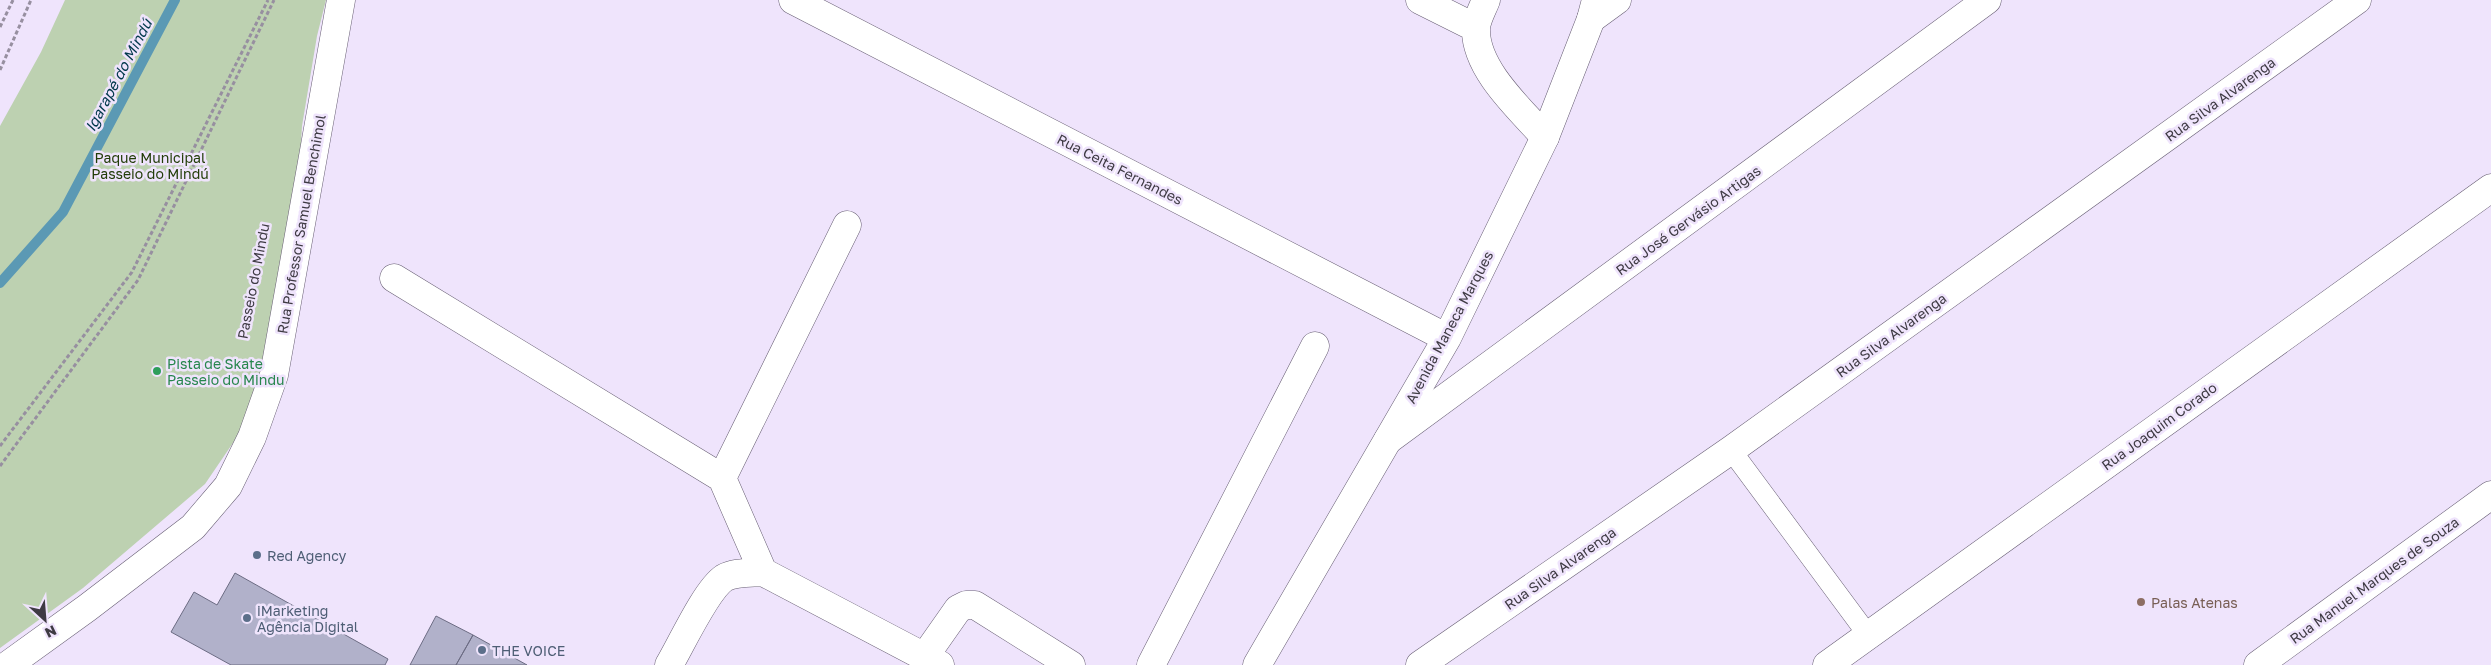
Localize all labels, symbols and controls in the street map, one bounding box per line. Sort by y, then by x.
water label: Igarapé do Mindú [81,14,157,135]
street label: Rua Silva Alvarenga [2162,53,2278,145]
street label: Rua Professor Samuel Benchimol [273,113,329,335]
street label: Rua Ceita Fernandes [1054,130,1186,208]
park label: Paque Municipal Passeio do Mindú [91,149,209,182]
street label: Rua José Gervásio Artigas [1612,162,1764,278]
street label: Passeio do Mindu [233,222,273,340]
street label: Avenida Maneca Marques [1402,248,1496,406]
street label: Rua Silva Alvarenga [1833,289,1949,381]
place label: Pista de Skate Passeio do Mindu [167,355,285,388]
marker: Pista de Skate Passeio do Mindu [151,365,163,377]
street label: Rua Joaquim Corado [2098,379,2220,473]
street label: Rua Manuel Marques de Souza [2286,513,2462,647]
street label: Rua Silva Alvarenga [1501,523,1619,613]
place label: Red Agency [267,547,347,564]
marker: Red Agency [251,549,263,561]
place label: Palas Atenas [2151,594,2238,611]
north arrow [20,595,70,645]
marker: Palas Atenas [2135,596,2147,608]
place label: iMarketing Agência Digital [257,602,358,635]
marker: iMarketing Agência Digital [241,612,253,624]
text: N [42,622,59,642]
place label: THE VOICE [492,642,565,659]
marker: THE VOICE [476,644,488,656]

